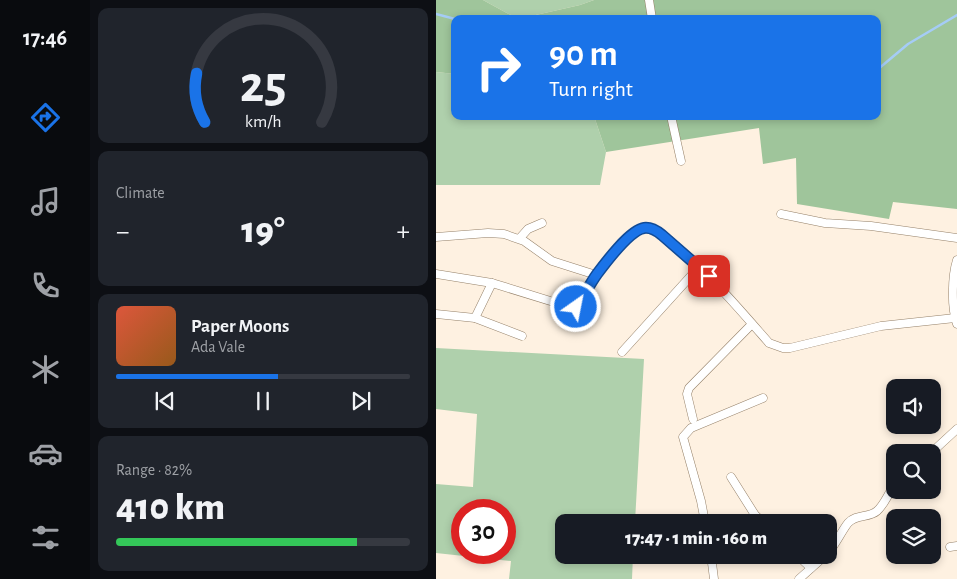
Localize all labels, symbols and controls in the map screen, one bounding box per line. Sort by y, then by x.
text: 17:46 [23,27,67,49]
icon: right [466,35,531,100]
text: 90 m [549,37,618,72]
text: 25 [240,59,286,111]
text: Turn right [549,78,633,100]
icon: directions [28,100,63,135]
text: km/h [245,113,281,131]
icon: music [28,184,63,219]
text: Climate [116,185,165,201]
text: 19° [241,212,285,250]
text: − [116,218,129,246]
text: + [397,218,410,246]
pin [688,255,730,297]
icon: arrive [695,262,723,290]
icon: phone [28,268,63,303]
position arrow [549,280,601,332]
text: Paper Moons [191,317,289,336]
text: Ada Vale [191,339,245,355]
icon: climate [28,352,63,387]
map controls [886,379,941,564]
button: sound [886,379,941,434]
icon: previous [151,387,179,415]
icon: pause [249,387,277,415]
icon: next [347,387,375,415]
icon: car [28,436,63,471]
button: search [886,444,941,499]
text: Range · 82% [116,462,192,478]
text: 410 km [116,489,225,527]
speed limit sign: 30 [451,499,516,564]
button: layers [886,509,941,564]
icon: filters [28,520,63,555]
text: 17:47 · 1 min · 160 m [625,529,767,548]

